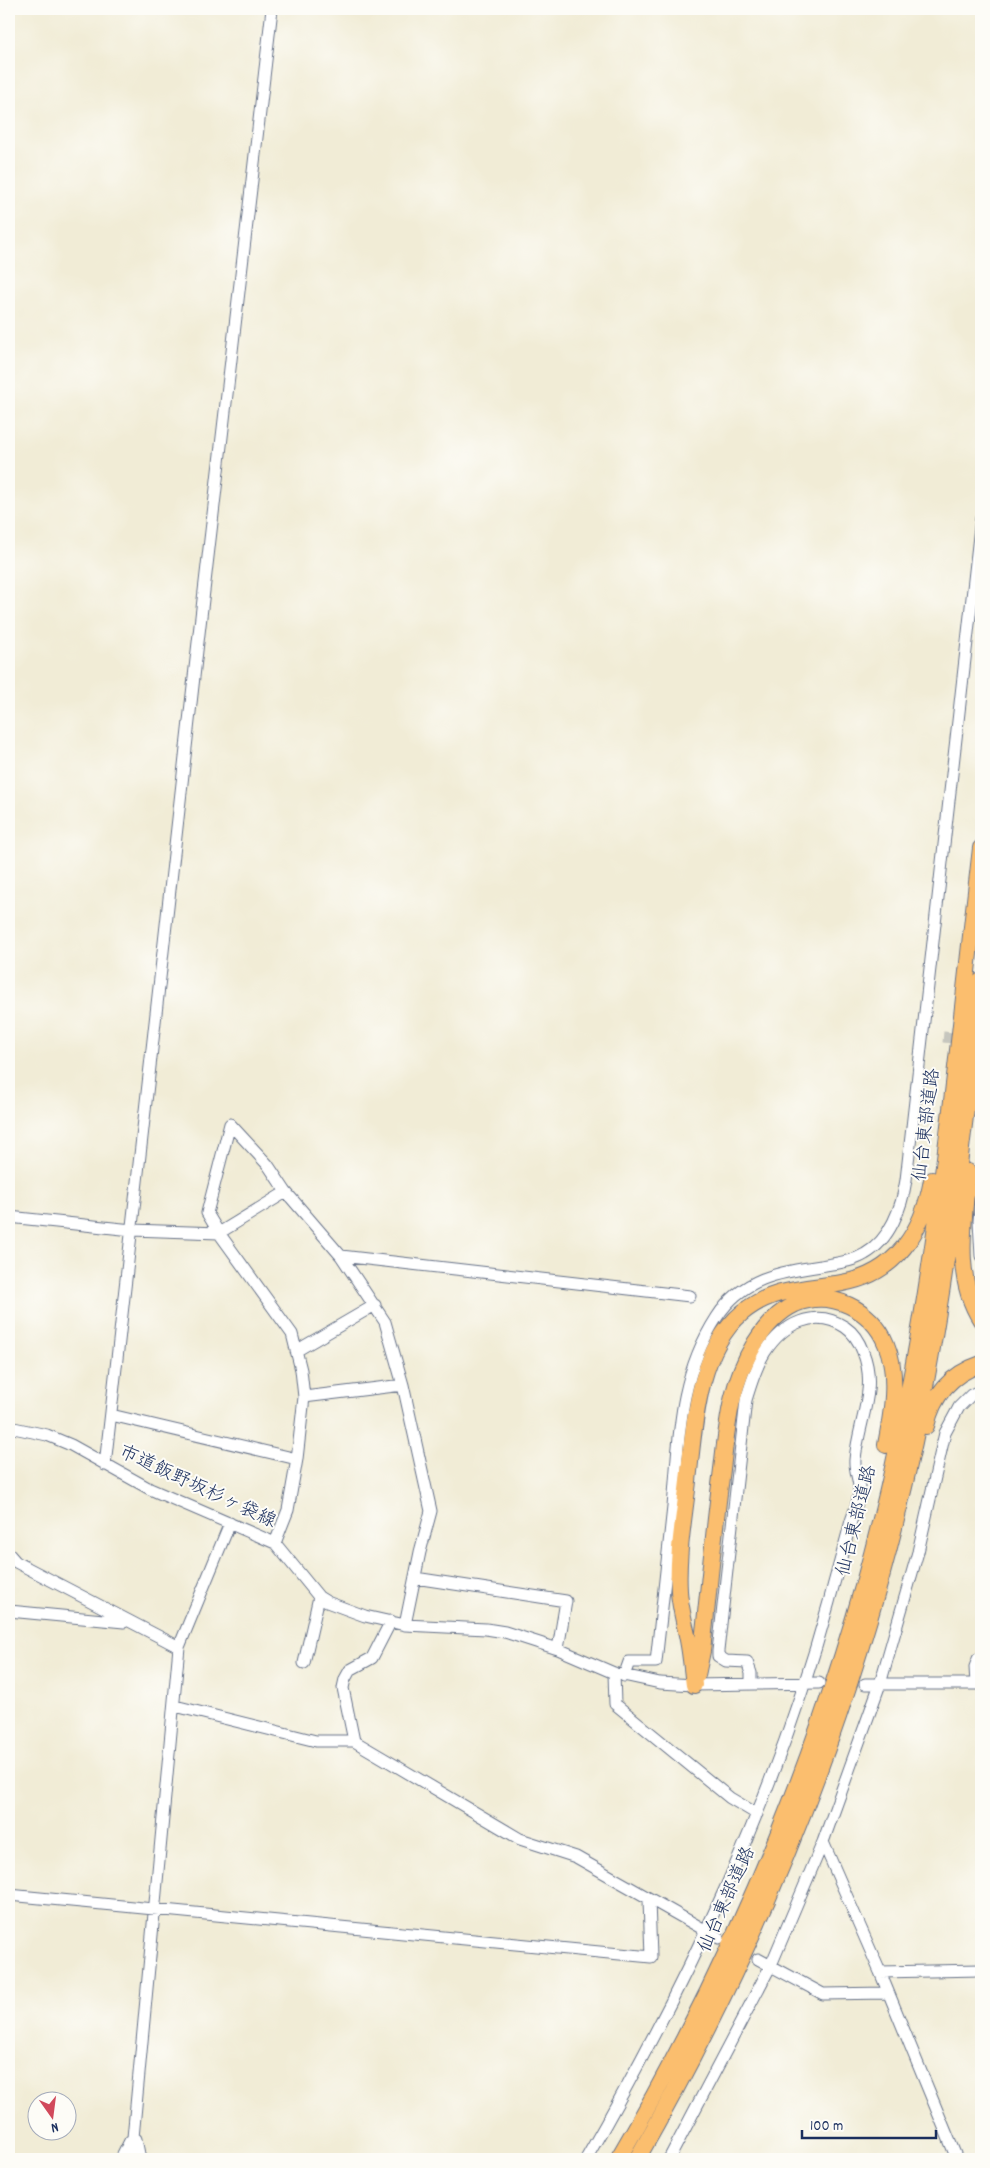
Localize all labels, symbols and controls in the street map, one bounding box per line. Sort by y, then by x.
street label: 仙台東部道路 [908,1067,948,1183]
street label: 市道飯野坂杉ヶ袋線 [114,1440,280,1536]
street label: 仙台東部道路 [831,1462,885,1580]
street label: 仙台東部道路 [692,1842,764,1958]
north arrow [28,2090,78,2140]
scale bar [802,2108,936,2140]
text: N [49,2116,60,2137]
text: 100 m [810,2116,843,2138]

